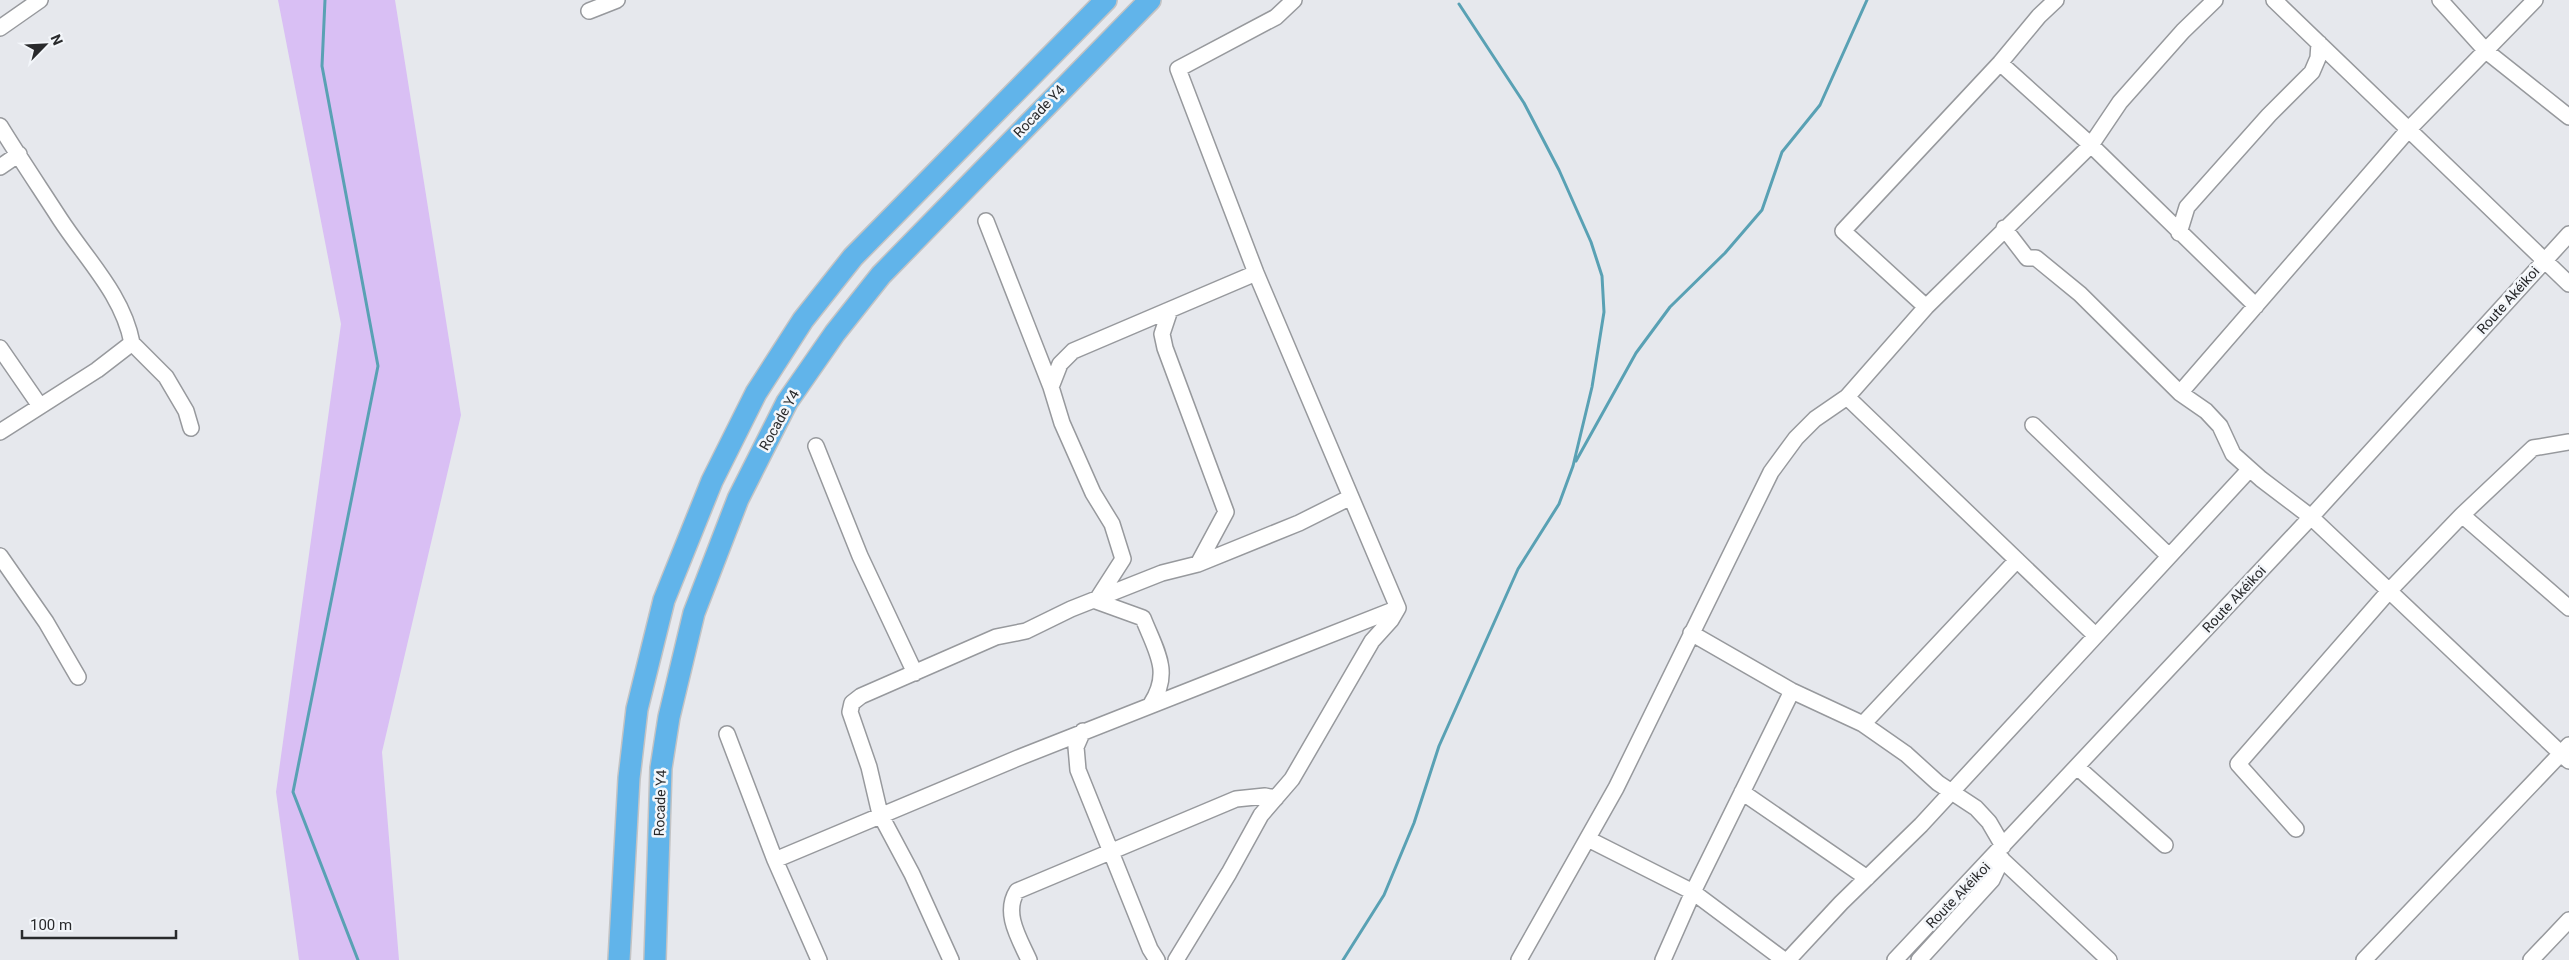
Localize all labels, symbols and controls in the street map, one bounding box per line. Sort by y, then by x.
north arrow [20,20,70,70]
text: N [48,32,66,47]
street label: Rocade Y4 [1010,81,1068,141]
street label: Route Akéikoi [2474,263,2542,337]
street label: Rocade Y4 [756,387,802,453]
street label: Route Akéikoi [2199,562,2269,636]
street label: Rocade Y4 [651,769,669,837]
street label: Route Akéikoi [1923,859,1993,931]
scale bar [22,908,176,940]
text: 100 m [30,916,72,934]

